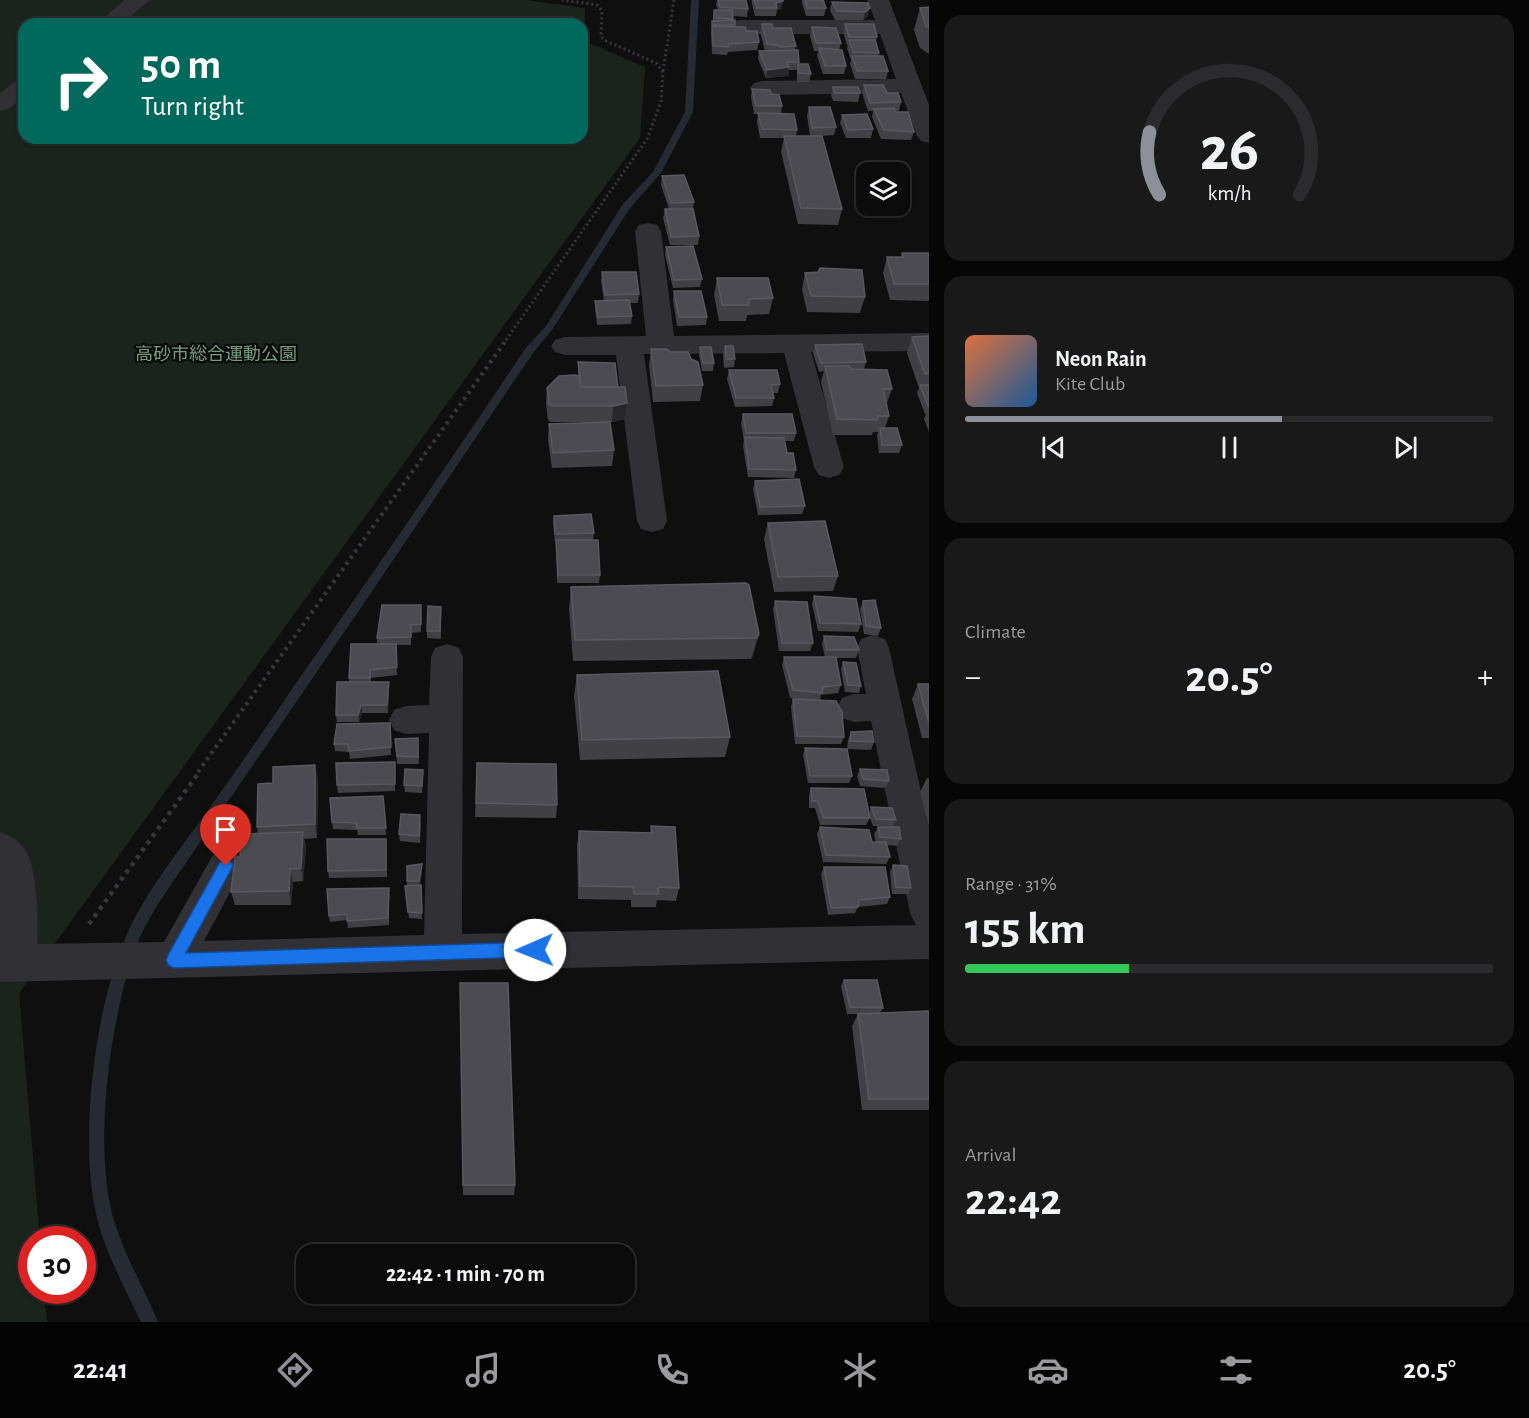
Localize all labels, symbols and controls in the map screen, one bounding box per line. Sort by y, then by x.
icon: right [42,42,120,120]
text: 50 m [141,44,221,86]
text: Turn right [141,93,244,120]
text: 26 [1199,119,1259,181]
map controls [856,162,910,216]
button: layers [856,162,910,216]
text: km/h [1207,184,1251,205]
park label: 高砂市総合運動公園 [135,344,297,364]
text: Neon Rain [1055,348,1147,370]
text: Kite Club [1055,374,1125,394]
icon: previous [1037,431,1070,464]
icon: pause [1213,431,1246,464]
icon: next [1389,431,1422,464]
text: Climate [965,622,1026,642]
text: 20.5° [1185,655,1273,700]
text: − [965,661,981,694]
text: + [1477,661,1493,694]
pin [200,804,251,866]
icon: arrive [209,813,242,846]
text: Range · 31% [965,874,1057,894]
text: 155 km [965,907,1085,952]
position arrow [503,918,567,982]
text: Arrival [965,1145,1016,1165]
text: 22:42 [965,1178,1062,1223]
speed limit sign: 30 [18,1226,96,1304]
text: 22:42 · 1 min · 70 m [386,1263,545,1285]
icon: directions [274,1349,316,1391]
icon: music [462,1349,504,1391]
icon: phone [651,1349,693,1391]
icon: climate [839,1349,881,1391]
icon: car [1027,1349,1069,1391]
icon: filters [1215,1349,1257,1391]
text: 22:41 [73,1356,128,1383]
text: 20.5° [1403,1356,1456,1383]

